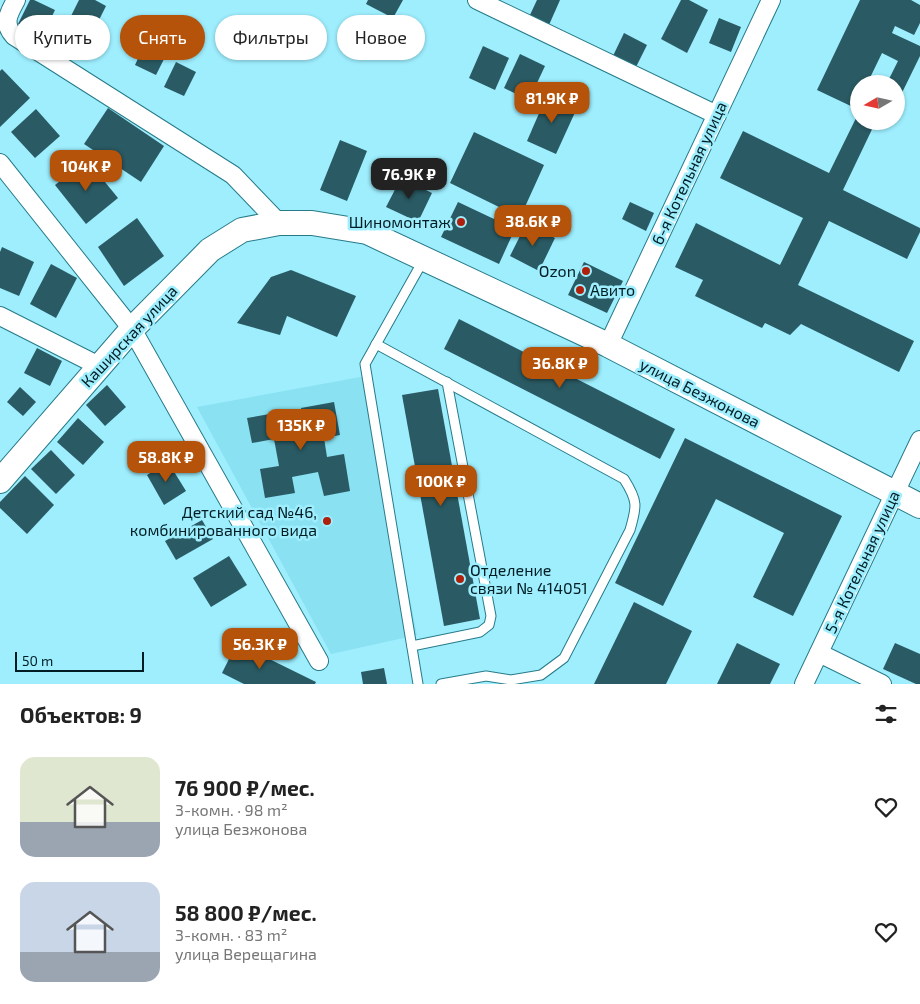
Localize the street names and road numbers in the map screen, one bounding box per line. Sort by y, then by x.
street label: 6-я Котельная улица [647,98,731,248]
street label: Каширская улица [77,281,181,391]
street label: улица Безжонова [637,354,763,432]
street label: 5-я Котельная улица [820,487,904,637]

